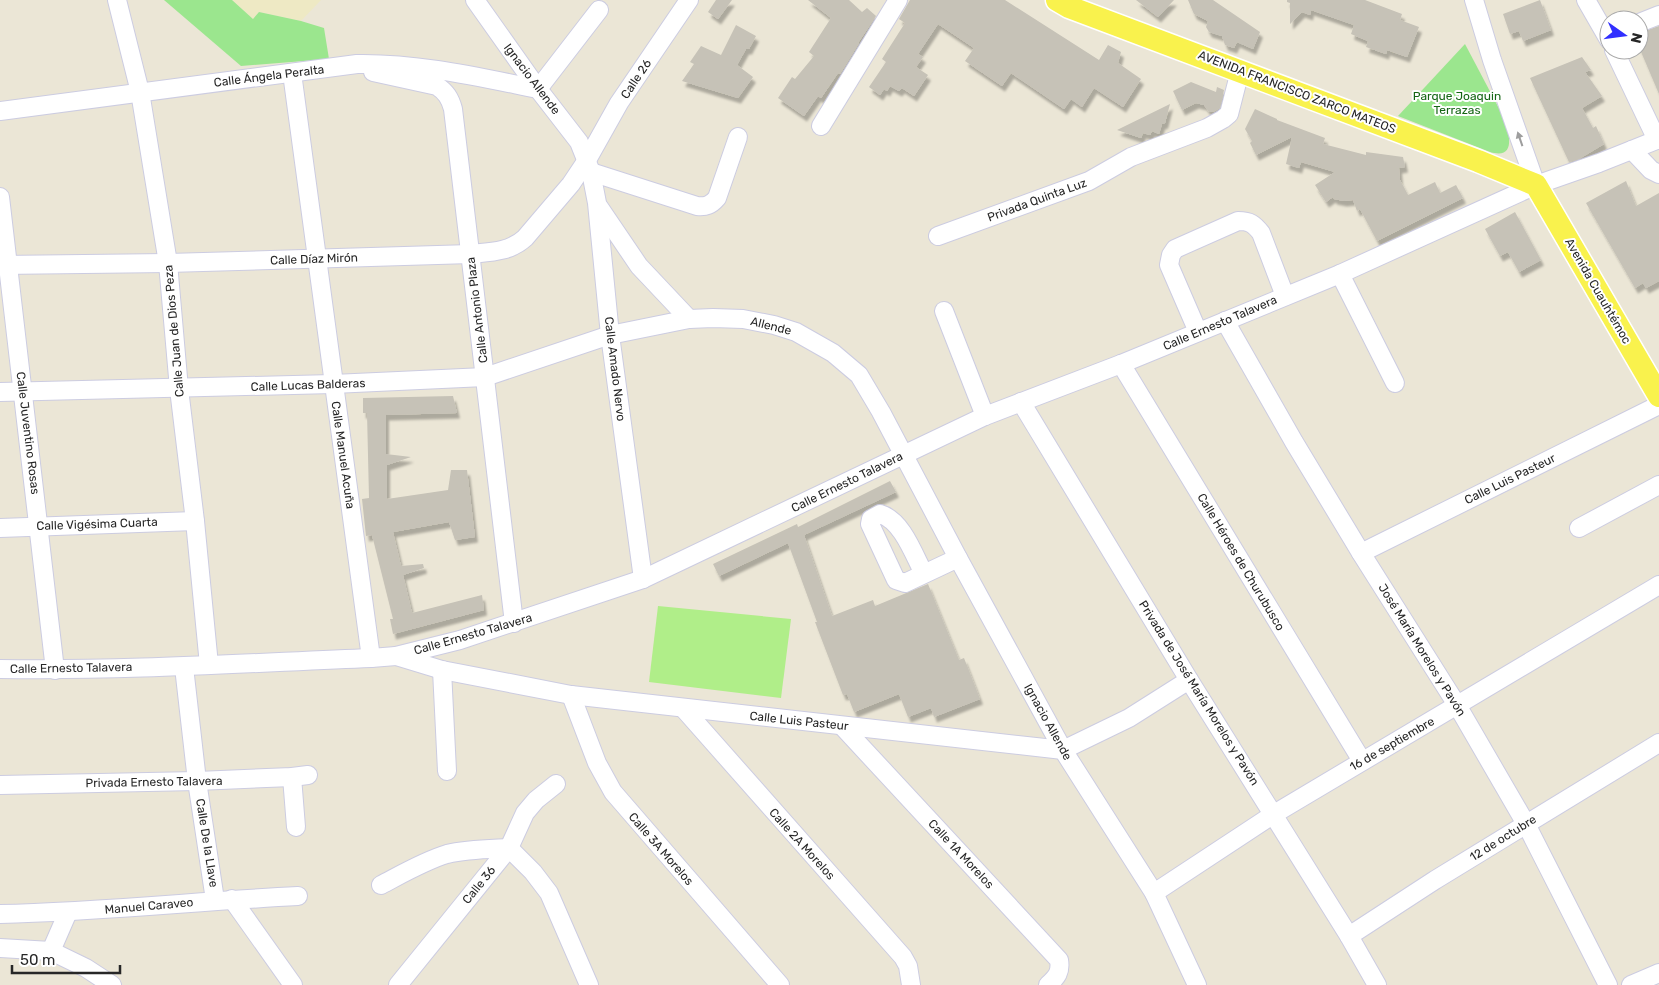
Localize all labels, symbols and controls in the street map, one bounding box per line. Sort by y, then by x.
north arrow [1599,10,1649,60]
text: N [1627,31,1646,45]
street label: Ignacio Allende [501,41,563,117]
street label: AVENIDA FRANCISCO ZARCO MATEOS [1196,48,1398,136]
street label: Calle 26 [618,57,654,101]
street label: Calle Ángela Peralta [213,62,325,90]
park label: Parque Joaquin Terrazas [1413,89,1501,117]
one-way arrow [1516,132,1523,147]
street label: Privada Quinta Luz [986,176,1088,224]
street label: Avenida Cuauhtémoc [1562,236,1634,347]
street label: Calle Díaz Mirón [270,250,358,268]
street label: Calle Antonio Plaza [464,256,490,364]
street label: Calle Juan de Dios Peza [161,264,187,398]
street label: Calle Ernesto Talavera [1161,293,1279,353]
street label: Allende [749,314,793,338]
street label: Calle Amado Nervo [602,316,628,422]
street label: Calle Juventino Rosas [14,371,42,495]
street label: Calle Lucas Balderas [250,376,366,394]
street label: Calle Manuel Acuña [329,400,357,510]
street label: Calle Ernesto Talavera [789,449,905,515]
street label: Calle Luis Pasteur [1462,451,1558,507]
street label: Calle Héroes de Churubusco [1194,491,1288,633]
street label: Calle Vigésima Cuarta [36,515,158,533]
street label: José María Morelos y Pavón [1375,581,1469,719]
street label: Privada de José María Morelos y Pavón [1136,598,1262,788]
street label: Calle Ernesto Talavera [412,610,534,658]
street label: Calle Ernesto Talavera [10,660,132,676]
street label: Ignacio Allende [1021,681,1075,763]
street label: Calle Luis Pasteur [749,709,850,733]
street label: 16 de septiembre [1347,714,1437,774]
street label: Privada Ernesto Talavera [85,774,223,790]
street label: Calle De la Llave [193,798,221,889]
street label: Calle 2A Morelos [766,805,838,883]
street label: Calle 3A Morelos [626,810,696,888]
street label: 12 de octubre [1467,812,1539,864]
street label: Calle 1A Morelos [925,817,997,891]
street label: Calle 36 [460,863,498,907]
street label: Manuel Caraveo [104,895,194,917]
scale bar [12,942,120,974]
text: 50 m [20,951,55,969]

